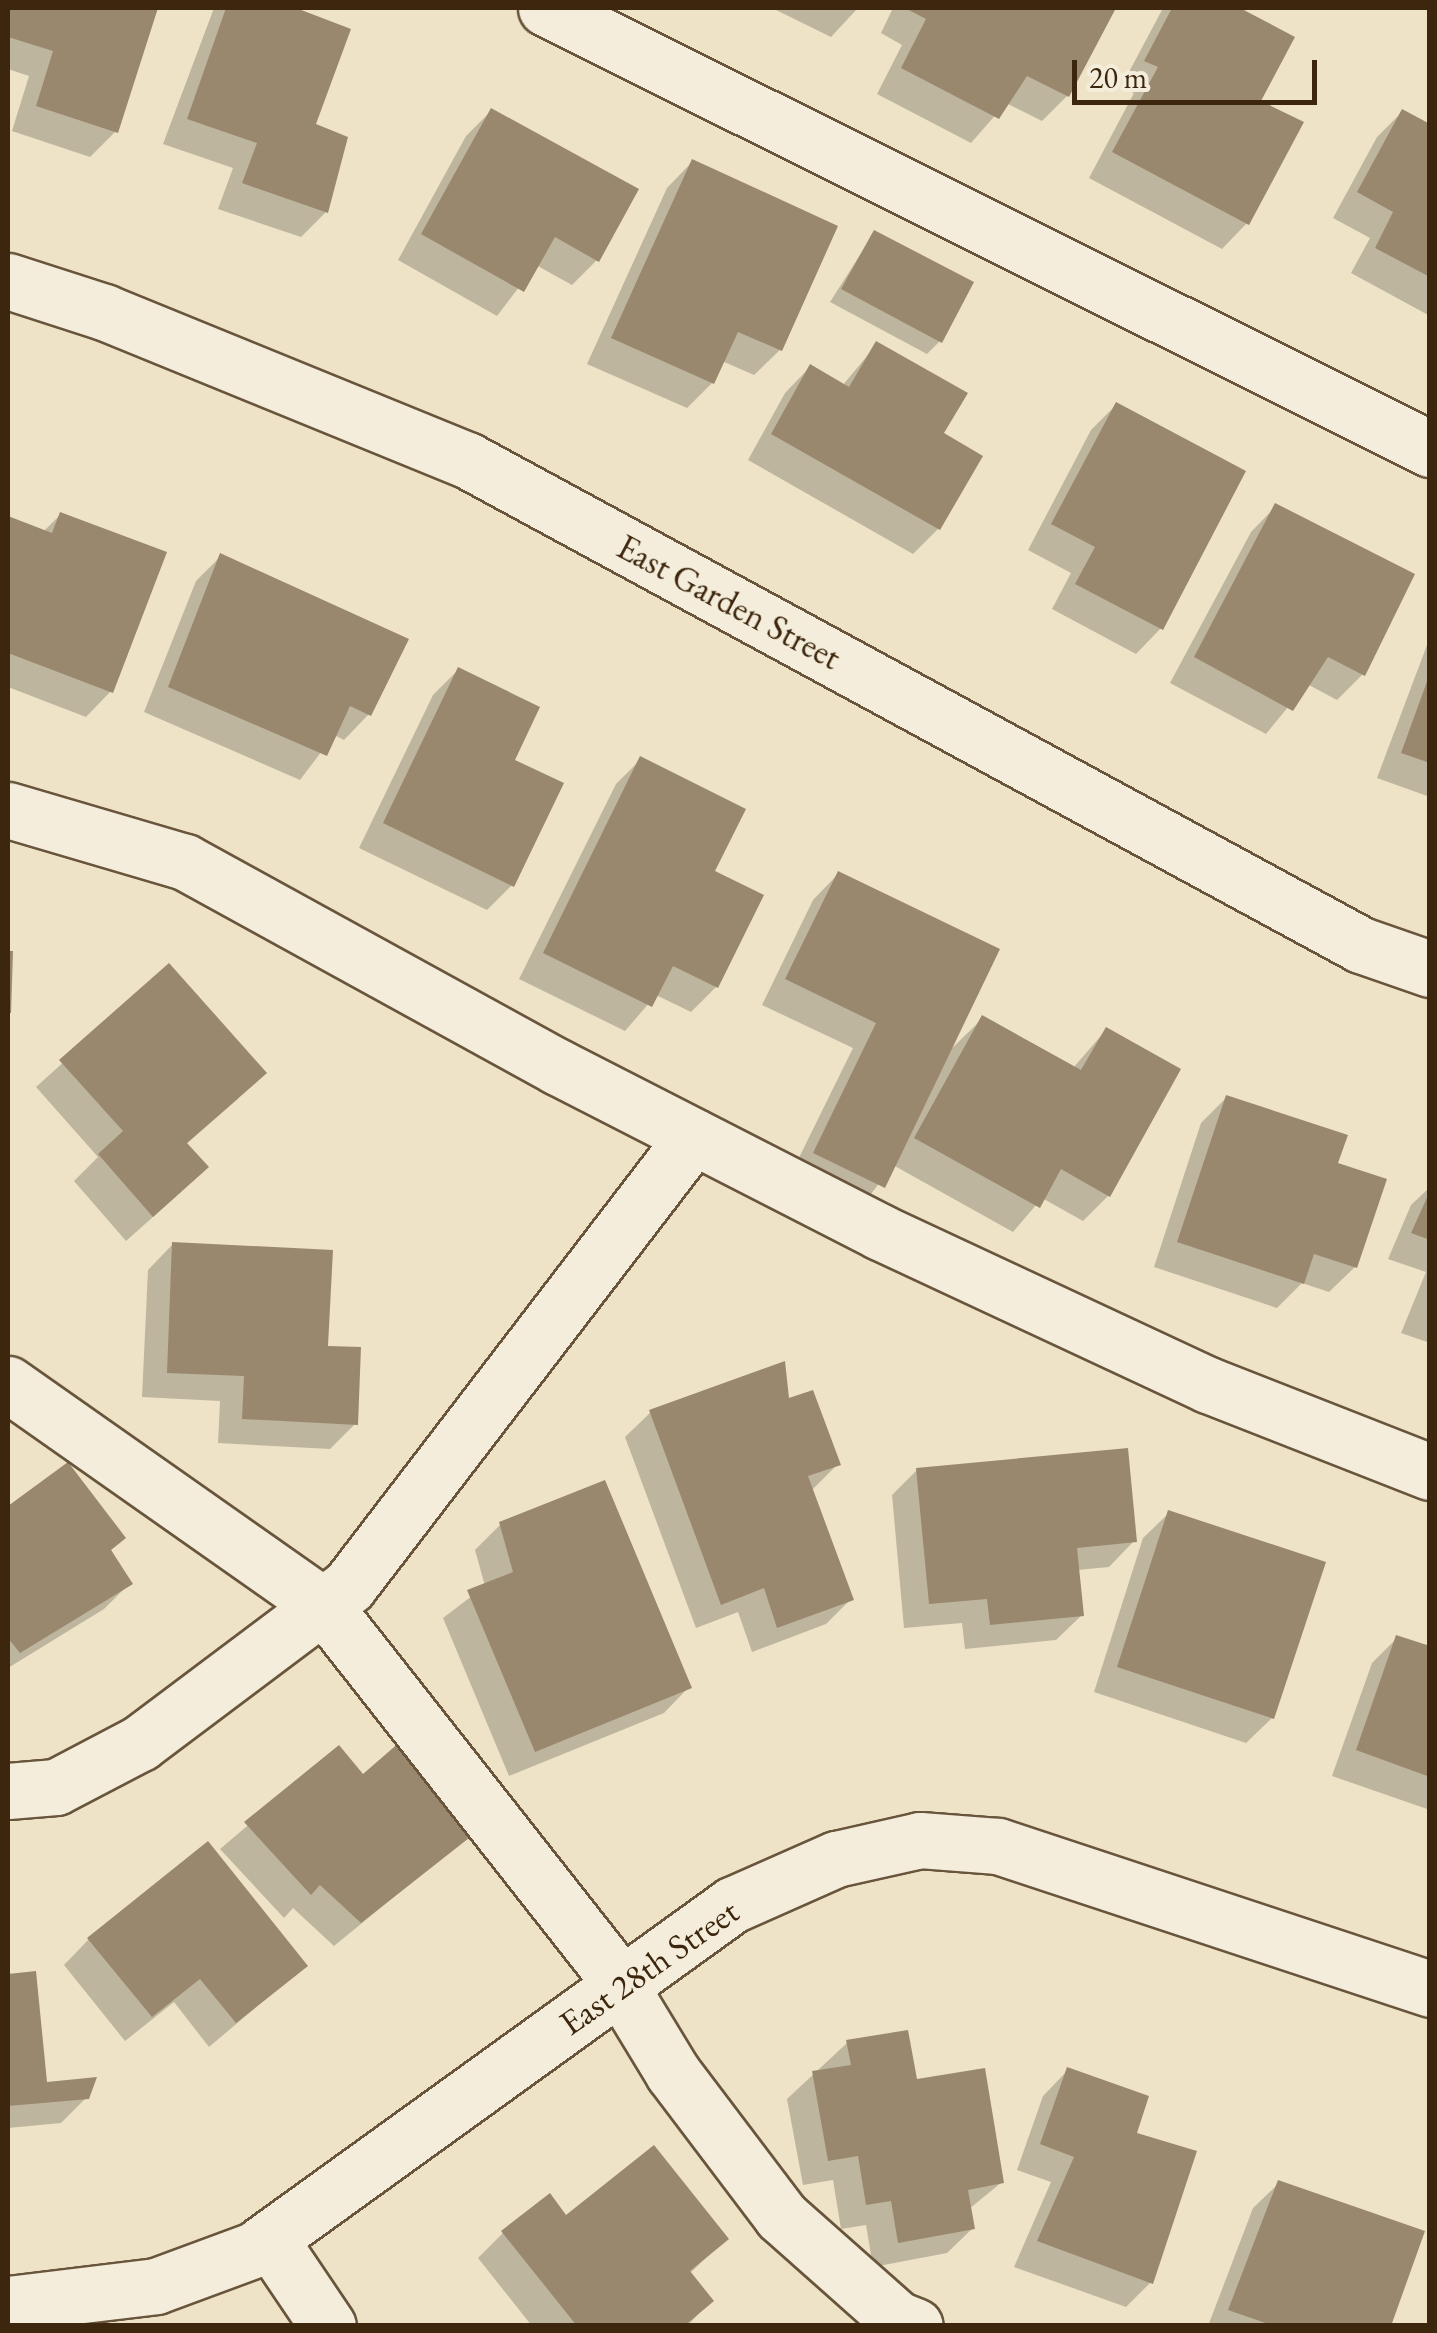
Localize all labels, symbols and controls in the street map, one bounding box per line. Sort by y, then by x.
scale bar [1077,40,1322,102]
text: 20 m [1089,58,1147,97]
street label: East Garden Street [610,525,848,679]
street label: East 28th Street [552,1890,746,2044]

